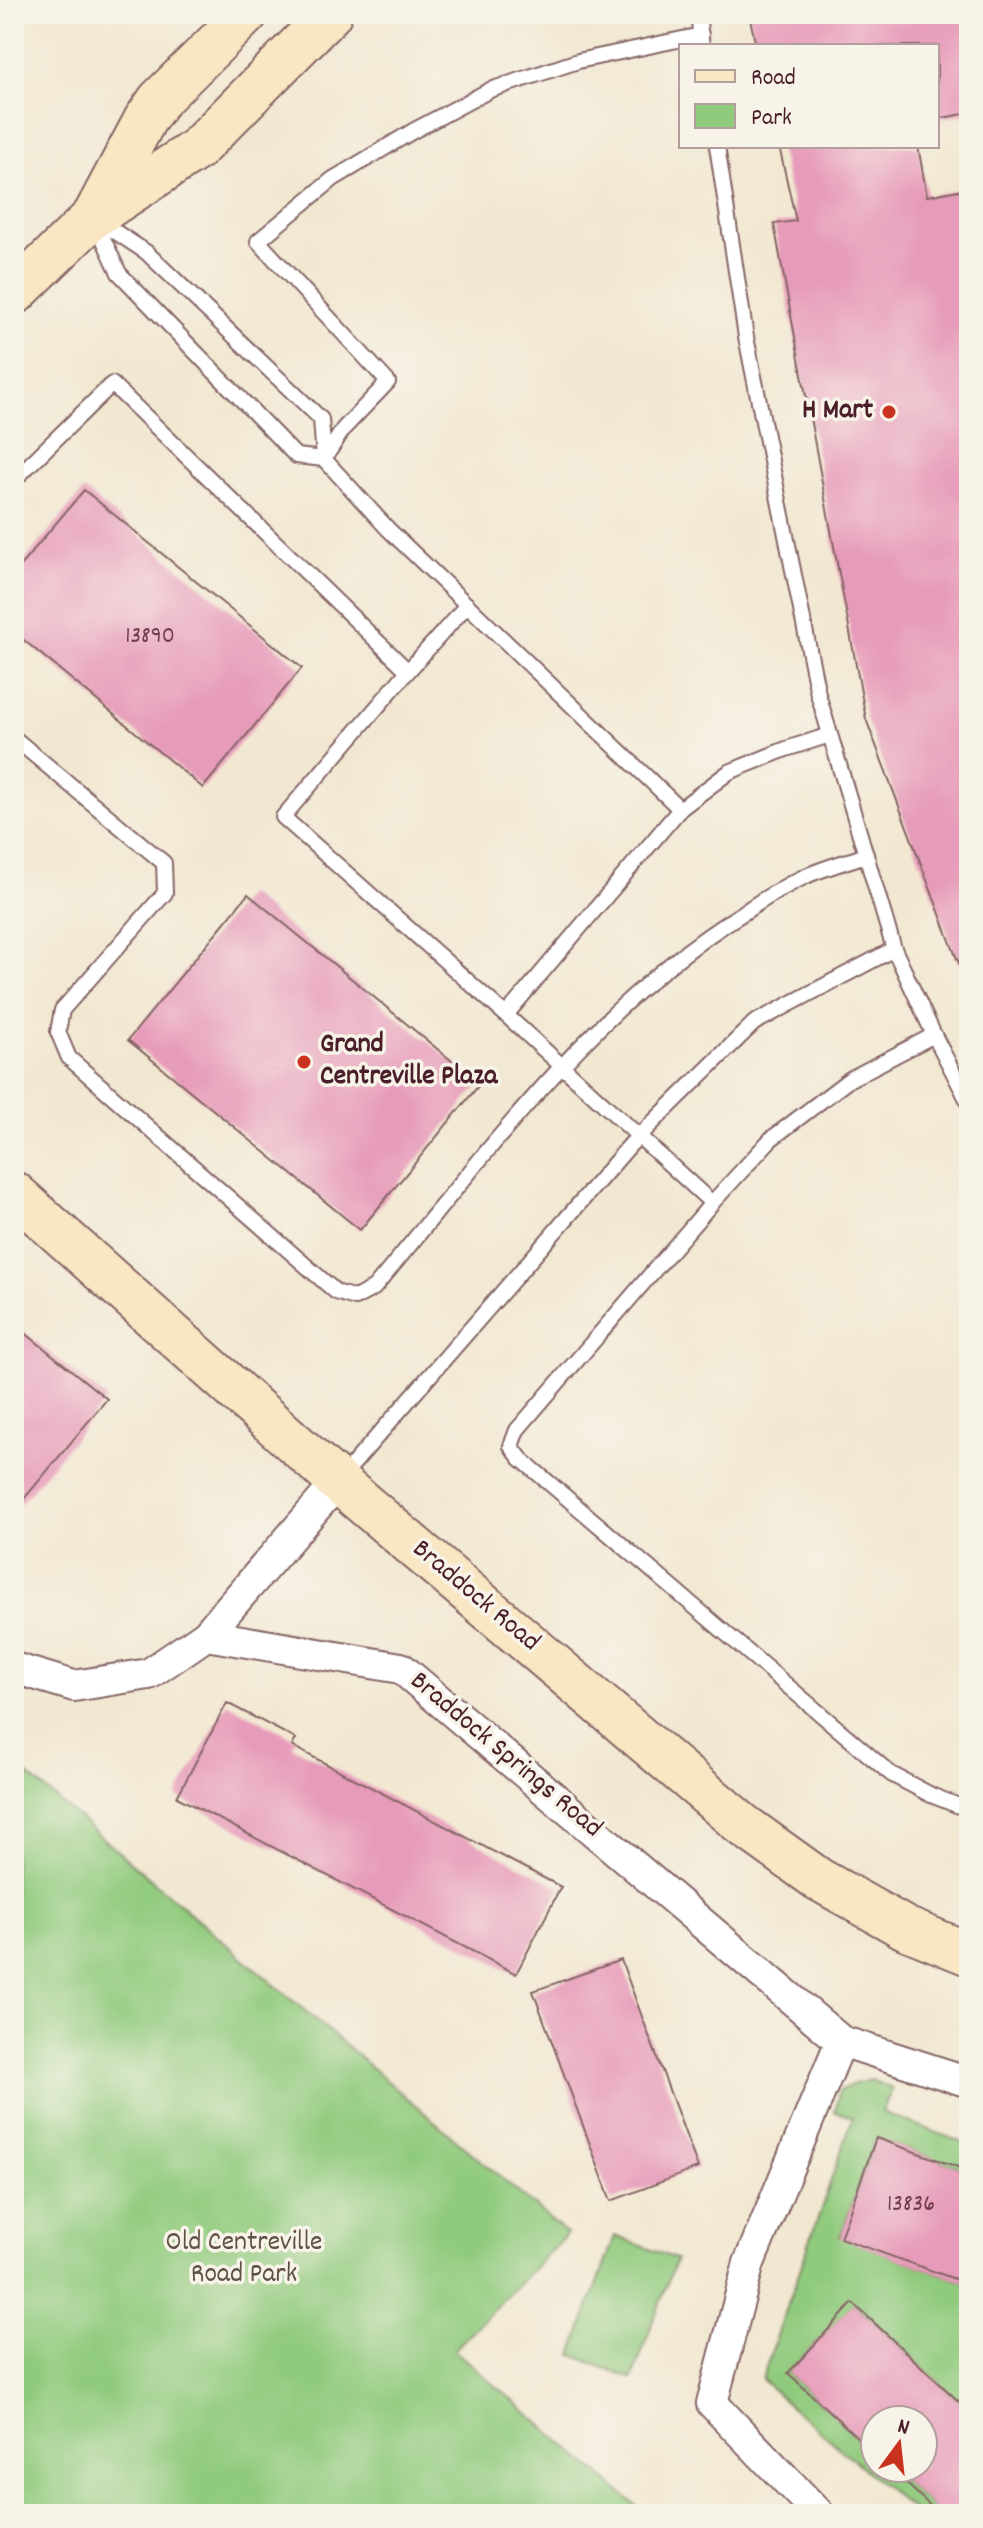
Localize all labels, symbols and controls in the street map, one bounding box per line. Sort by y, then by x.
legend [679,44,939,148]
text: Road [751,62,796,96]
text: Park [751,102,792,136]
place label: H Mart [802,392,874,432]
marker: H Mart [880,403,898,421]
house number: 13890 [125,620,175,654]
place label: Grand Centreville Plaza [320,1026,498,1098]
marker: Grand Centreville Plaza [295,1053,313,1071]
street label: Braddock Road [402,1531,548,1663]
street label: Braddock Springs Road [400,1663,610,1849]
house number: 13836 [887,2188,935,2222]
park label: Old Centreville Road Park [166,2224,322,2296]
north arrow [859,2404,939,2484]
text: N [894,2412,913,2444]

